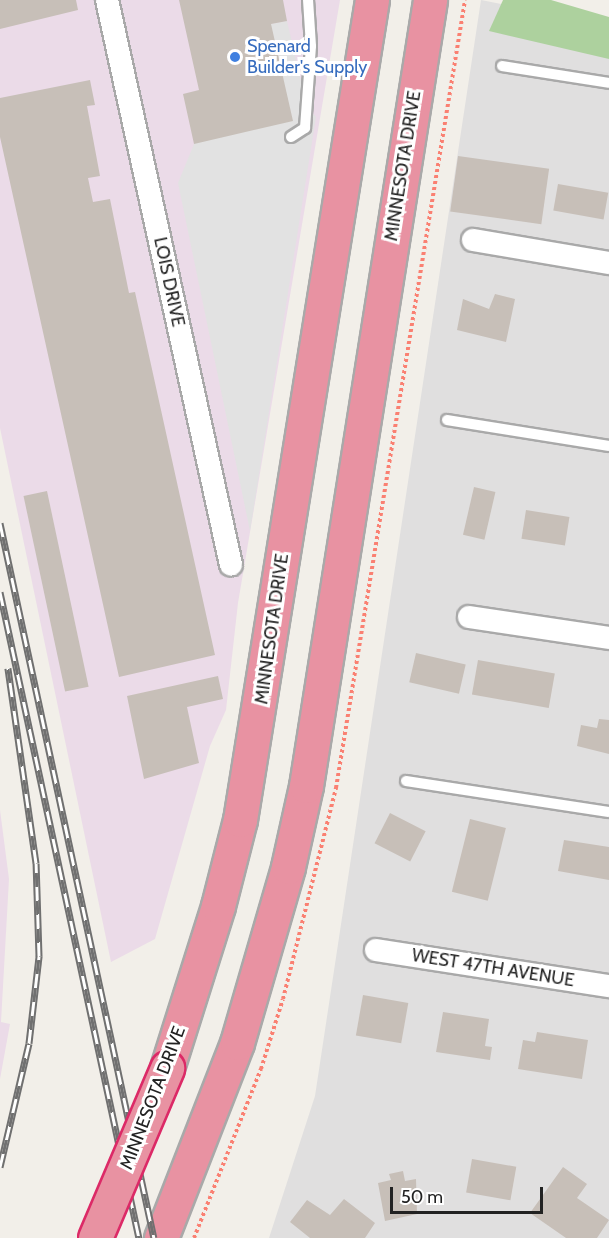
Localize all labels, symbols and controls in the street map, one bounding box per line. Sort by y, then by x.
place label: Spenard Builder's Supply [247,36,367,78]
marker: Spenard Builder's Supply [228,50,242,64]
street label: MINNESOTA DRIVE [380,89,426,243]
street label: LOIS DRIVE [149,235,189,329]
street label: MINNESOTA DRIVE [251,552,293,706]
street label: WEST 47TH AVENUE [410,944,576,992]
street label: MINNESOTA DRIVE [116,1023,190,1173]
scale bar [393,1175,546,1213]
text: 50 m [401,1186,443,1208]

